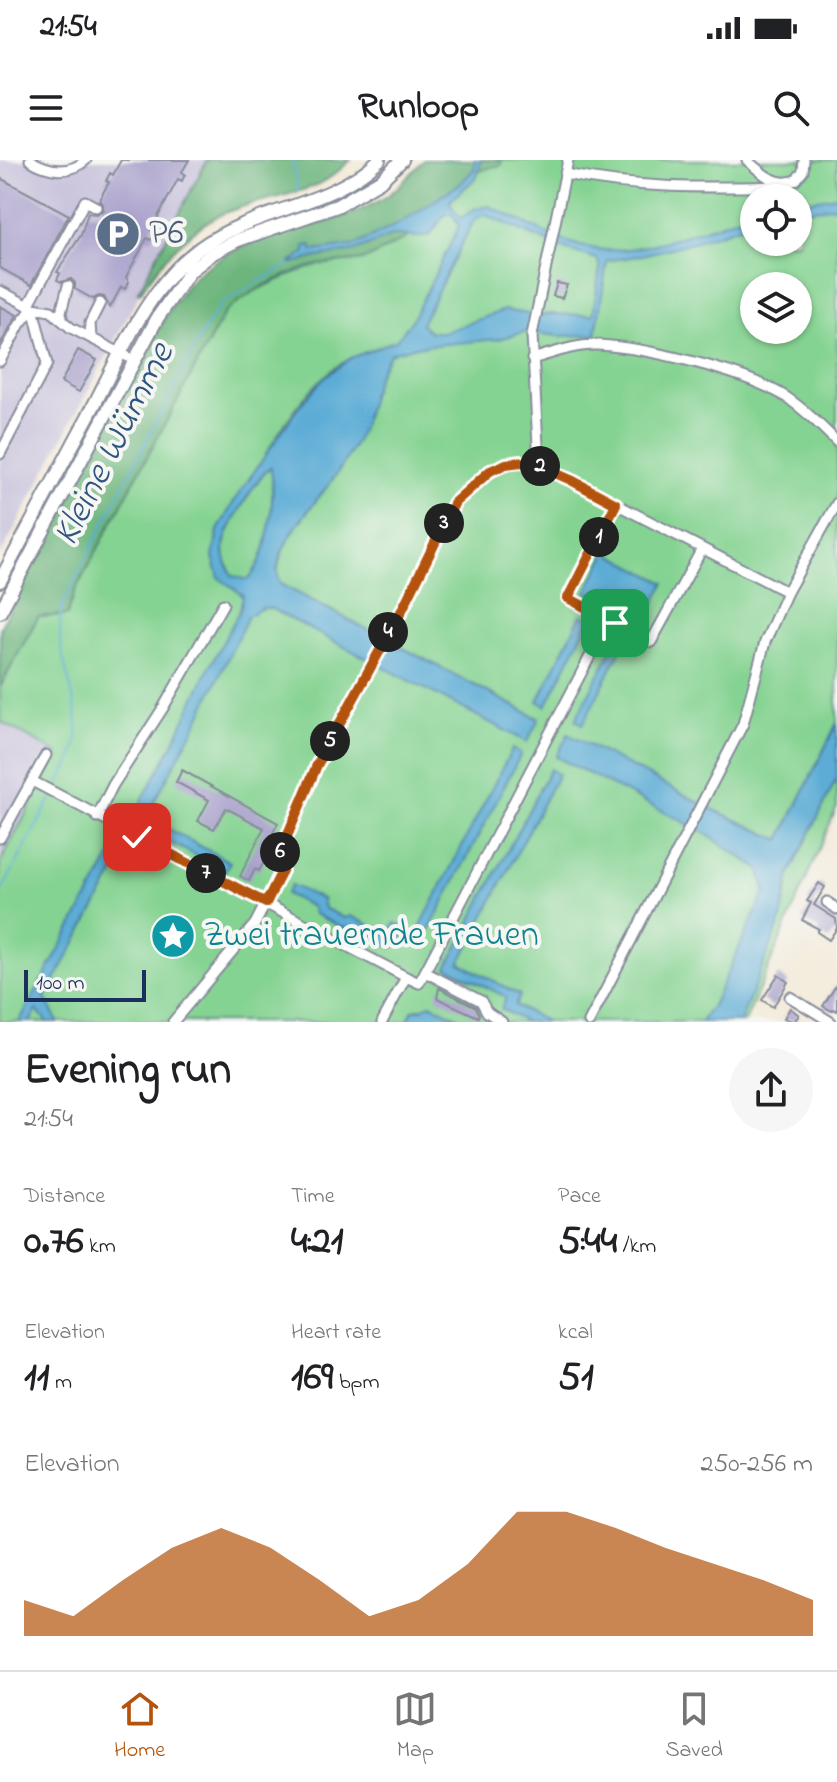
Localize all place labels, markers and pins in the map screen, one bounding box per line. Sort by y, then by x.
place label: P6 [149,208,184,261]
parking icon: P6 [94,210,142,258]
pin: 2 [520,446,560,486]
pin: 3 [424,503,464,543]
pin: 1 [579,517,619,557]
pin [581,589,649,657]
pin: 4 [368,612,408,652]
pin: 5 [310,721,350,761]
pin [103,803,171,871]
pin: 6 [260,832,300,872]
pin: 7 [186,853,226,893]
place label: Zwei trauernde Frauen [204,910,539,963]
place icon: Zwei trauernde Frauen [149,912,197,960]

